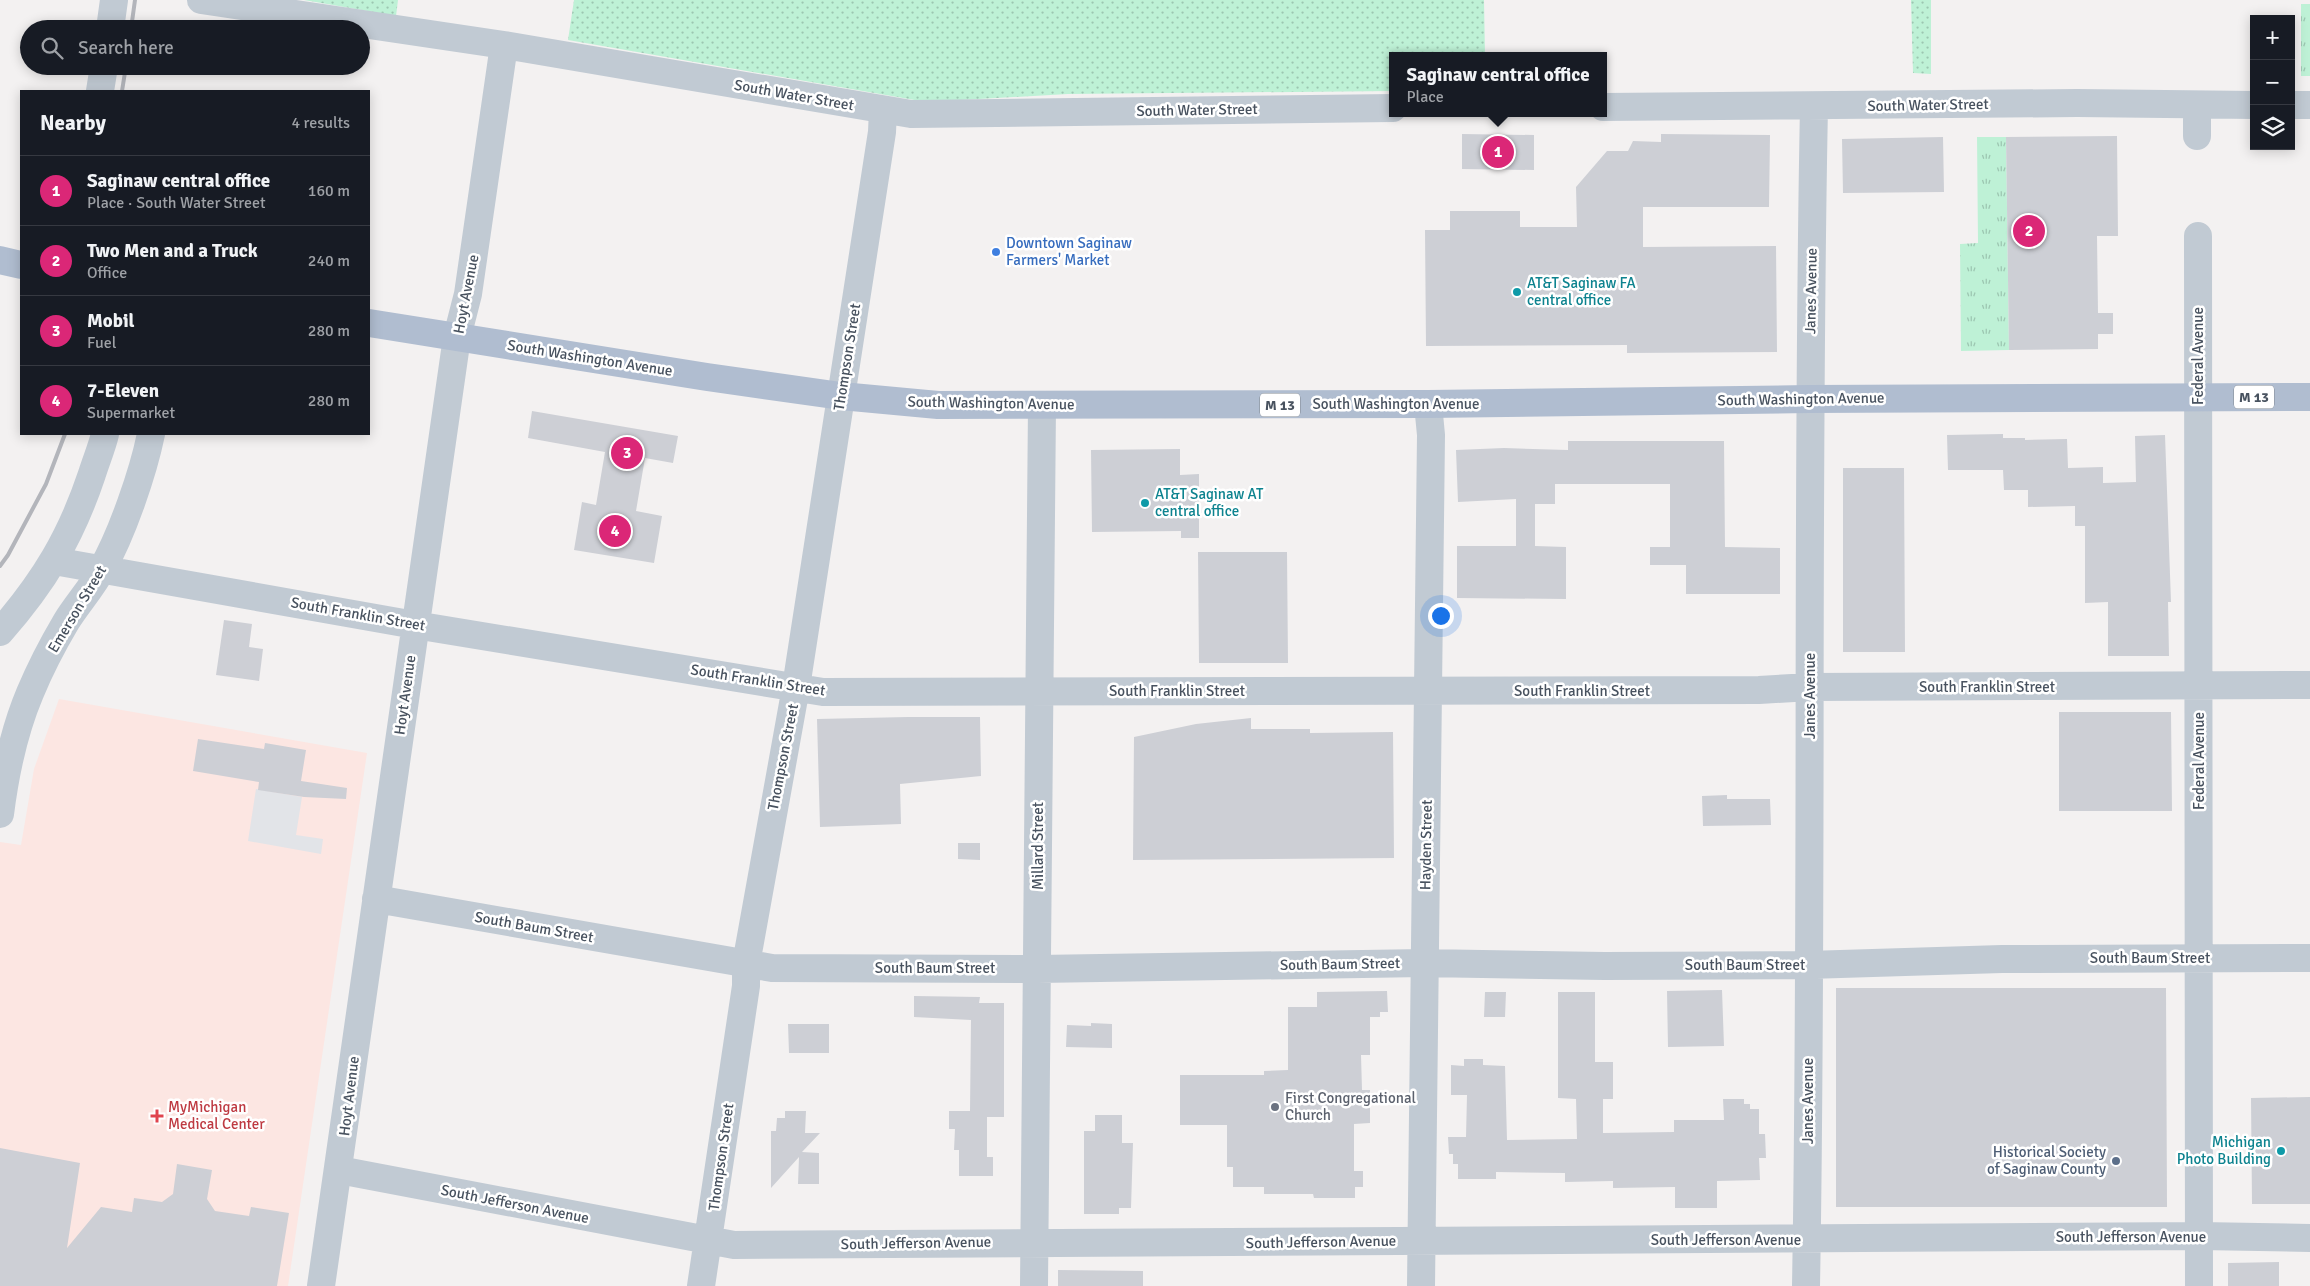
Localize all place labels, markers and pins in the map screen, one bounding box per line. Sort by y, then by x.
pin: 1 [1482,133,1514,171]
pin: 2 [2013,212,2045,250]
place label: Downtown Saginaw Farmers' Market [1006,234,1132,269]
marker: Downtown Saginaw Farmers' Market [990,246,1002,258]
place label: AT&T Saginaw FA central office [1527,274,1636,309]
marker: AT&T Saginaw FA central office [1511,286,1523,298]
pin: 3 [611,434,643,472]
place label: AT&T Saginaw AT central office [1155,485,1264,520]
marker: AT&T Saginaw AT central office [1139,497,1151,509]
pin: 4 [599,512,631,550]
place label: First Congregational Church [1285,1089,1416,1124]
place label: MyMichigan Medical Center [168,1098,265,1133]
marker: First Congregational Church [1269,1101,1281,1113]
marker: MyMichigan Medical Center [150,1109,164,1123]
place label: Michigan Photo Building [2177,1133,2271,1168]
place label: Historical Society of Saginaw County [1987,1143,2106,1178]
marker: Michigan Photo Building [2275,1145,2287,1157]
marker: Historical Society of Saginaw County [2110,1155,2122,1167]

